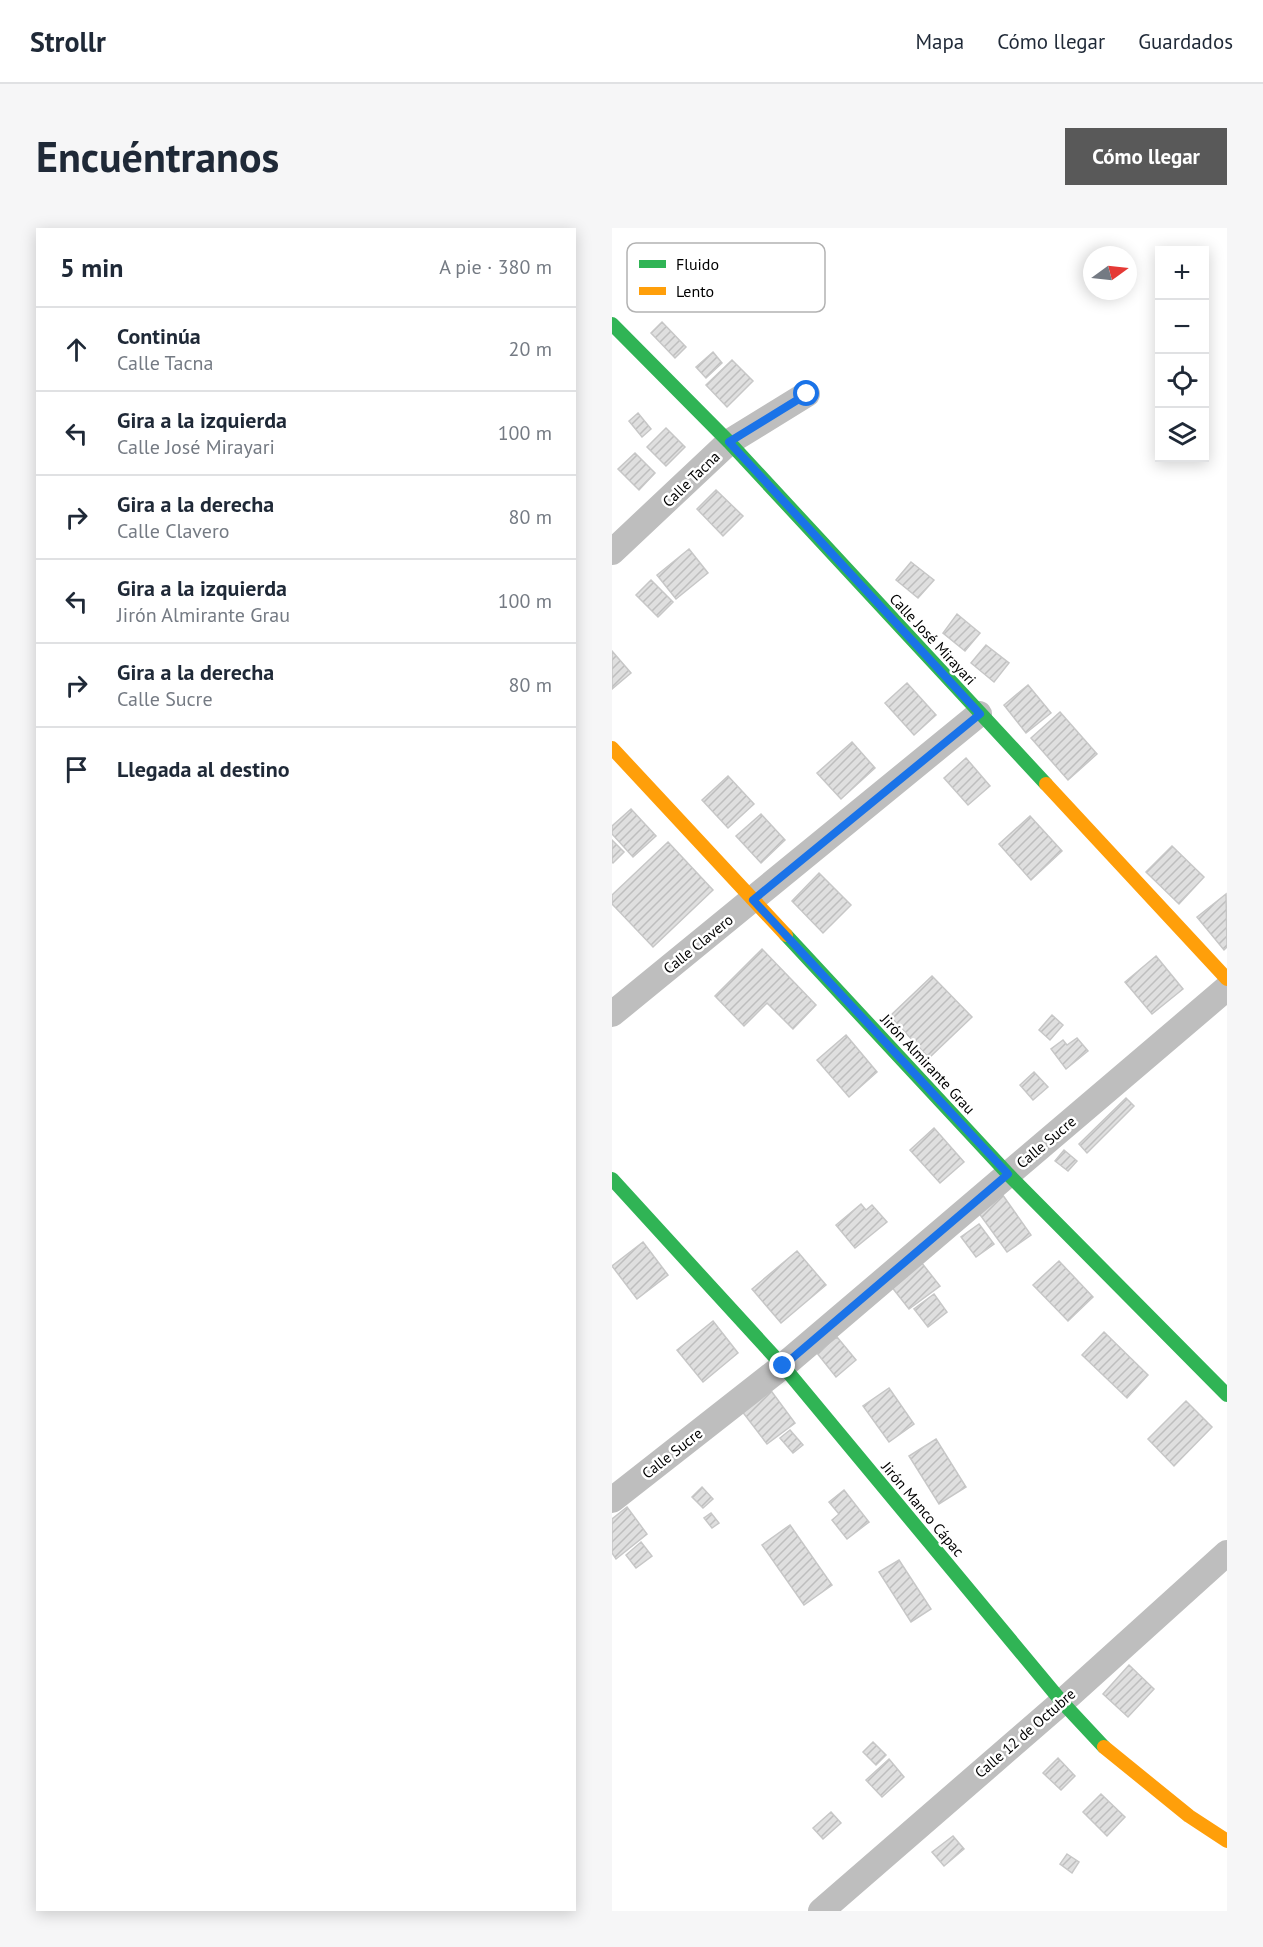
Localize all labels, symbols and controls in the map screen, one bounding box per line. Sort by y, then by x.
text: Strollr [30,23,106,60]
text: Mapa [915,28,964,55]
text: Cómo llegar [997,28,1105,55]
text: Guardados [1138,28,1233,55]
button: Cómo llegar [1065,128,1227,185]
text: Encuéntranos [36,129,279,184]
legend [627,243,825,312]
north arrow [1083,246,1137,300]
map controls [1155,246,1209,462]
button: + [1155,246,1209,300]
text: 5 min [60,251,123,284]
text: A pie · 380 m [439,254,552,280]
text: Fluido [676,254,719,274]
text: Lento [676,281,714,301]
button: − [1155,300,1209,354]
text: Continúa [117,322,201,350]
icon: ahead [60,333,93,366]
text: 20 m [509,336,552,362]
text: Calle Tacna [117,350,213,376]
button: locate [1155,354,1209,408]
route start [793,380,819,406]
text: Gira a la izquierda [117,406,287,434]
button: layers [1155,408,1209,462]
icon: left [60,417,93,450]
text: 100 m [498,420,552,446]
text: Calle José Mirayari [117,434,275,460]
street label: Calle Tacna [658,447,724,511]
text: Gira a la derecha [117,490,274,518]
icon: right [60,501,93,534]
text: 80 m [509,504,552,530]
text: Calle Clavero [117,518,229,544]
text: Gira a la izquierda [117,574,287,602]
icon: left [60,585,93,618]
text: 100 m [498,588,552,614]
street label: Calle José Mirayari [886,589,980,689]
text: Jirón Almirante Grau [117,602,290,628]
text: Gira a la derecha [117,658,274,686]
icon: right [60,669,93,702]
text: 80 m [509,672,552,698]
text: Calle Sucre [117,686,213,712]
icon: arrive [60,753,93,786]
text: Llegada al destino [117,755,290,783]
street label: Calle Clavero [659,910,737,978]
street label: Jirón Almirante Grau [876,1009,979,1118]
street label: Calle Sucre [1012,1112,1080,1172]
route end [769,1352,795,1378]
street label: Calle Sucre [638,1423,706,1483]
street label: Jirón Manco Cápac [877,1457,968,1560]
street label: Calle 12 de Octubre [971,1684,1079,1782]

